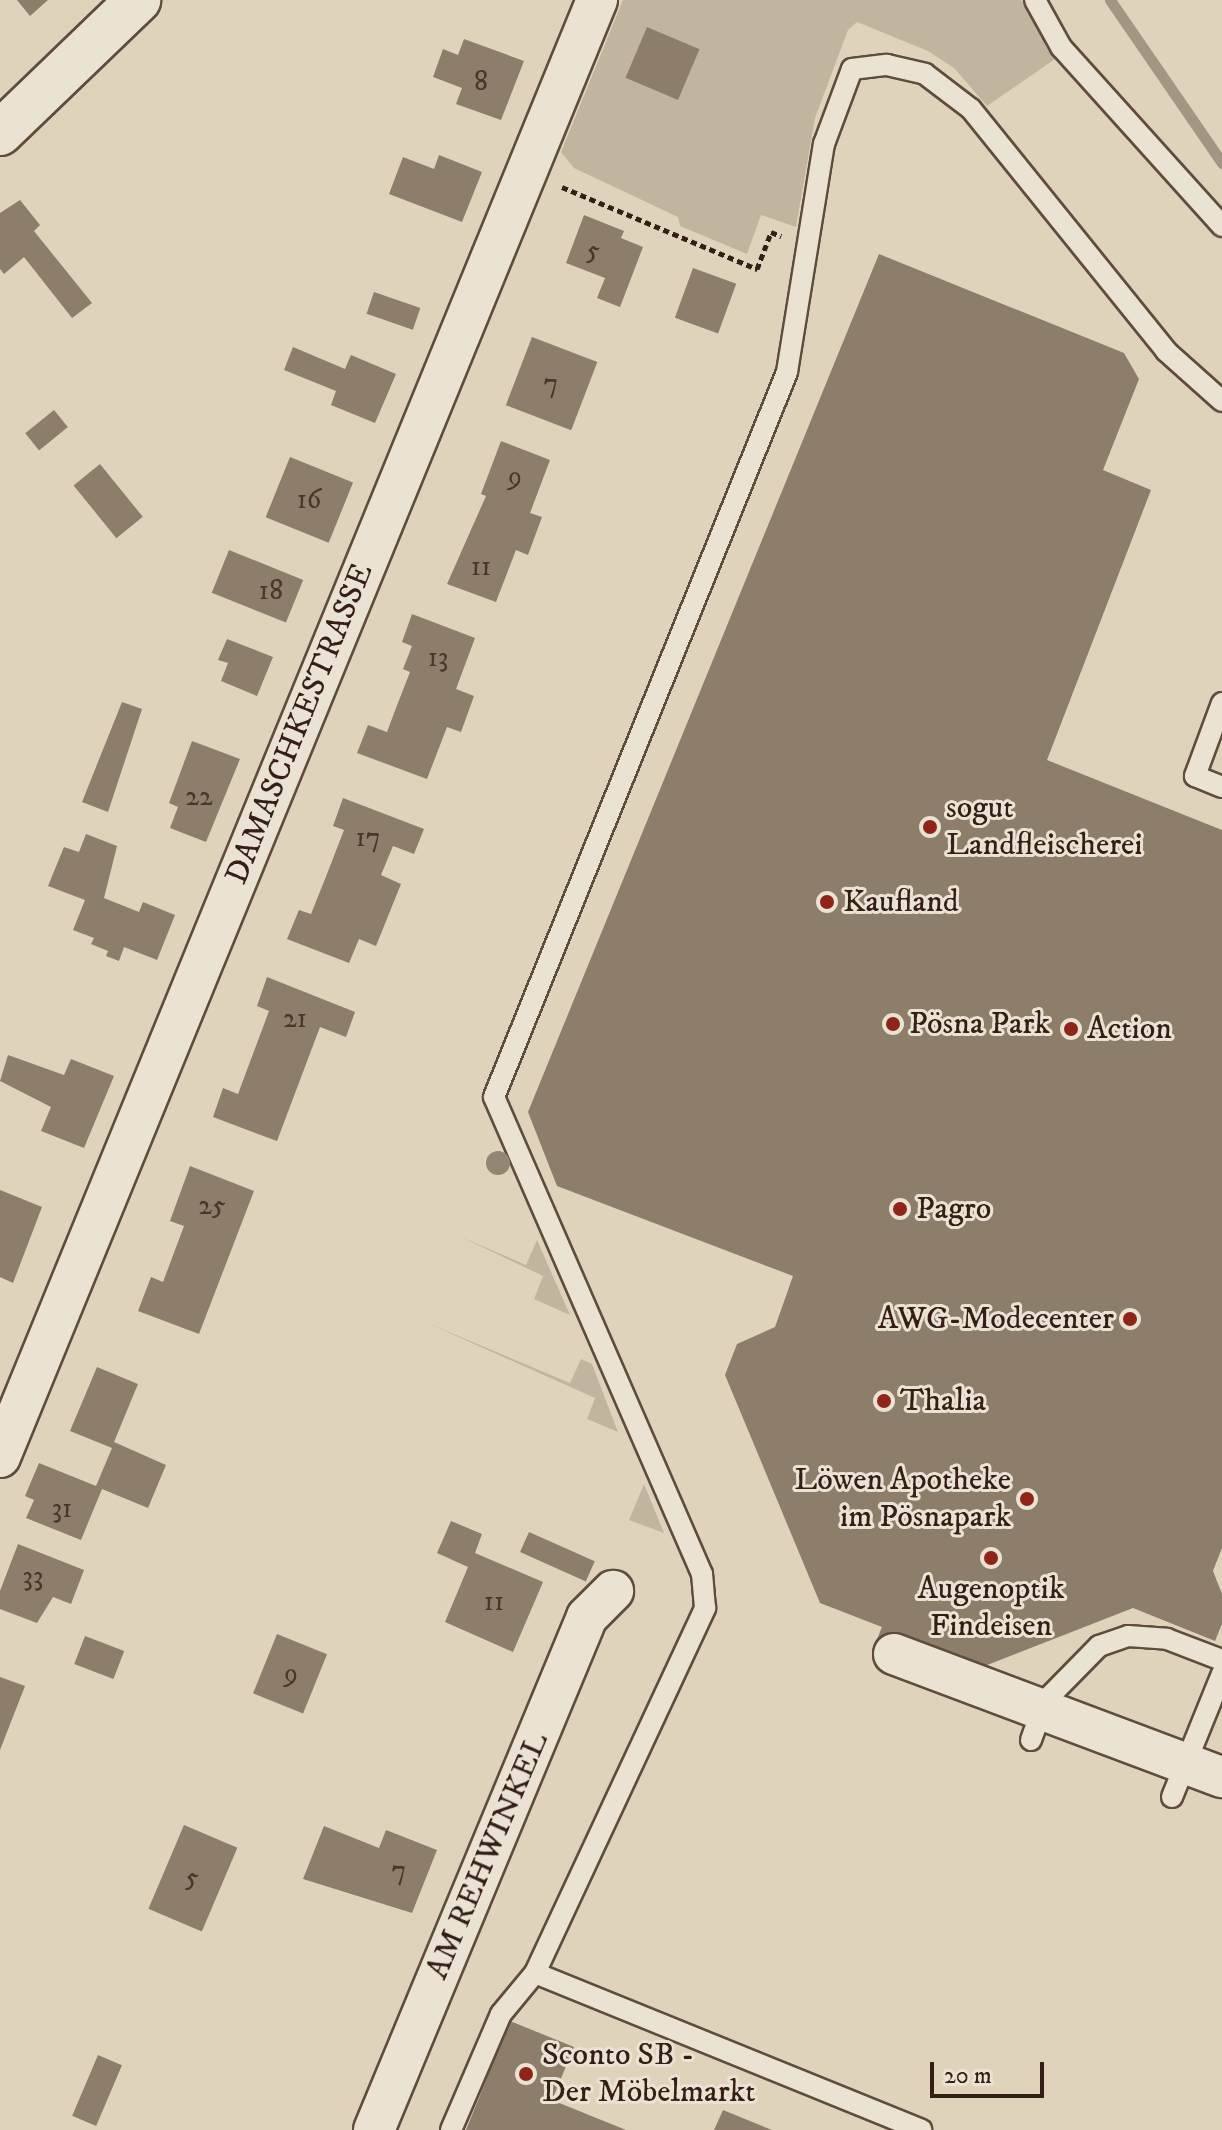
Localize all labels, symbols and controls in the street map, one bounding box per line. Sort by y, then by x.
house number: 8 [474,65,488,99]
house number: 5 [586,234,600,268]
house number: 7 [544,367,558,401]
house number: 9 [508,460,522,494]
house number: 16 [297,483,321,517]
house number: 11 [471,550,491,584]
street label: DAMASCHKESTRASSE [218,558,382,890]
house number: 18 [259,574,283,608]
house number: 13 [428,641,448,675]
house number: 22 [185,780,213,814]
place label: sogut Landfleischerei [946,790,1143,865]
marker: sogut Landfleischerei [921,818,939,836]
house number: 17 [355,821,381,855]
place label: Kaufland [843,883,959,921]
marker: Kaufland [818,893,836,911]
house number: 21 [283,1002,307,1036]
place label: Pösna Park [909,1005,1050,1043]
place label: Action [1087,1010,1172,1048]
marker: Pösna Park [884,1015,902,1033]
marker: Action [1062,1020,1080,1038]
house number: 25 [198,1189,226,1223]
place label: Pagro [916,1190,991,1228]
marker: Pagro [891,1200,909,1218]
place label: AWG-Modecenter [878,1300,1114,1338]
marker: AWG-Modecenter [1121,1310,1139,1328]
place label: Thalia [900,1382,986,1420]
marker: Thalia [875,1392,893,1410]
place label: Löwen Apotheke im Pösnapark [794,1462,1011,1537]
marker: Löwen Apotheke im Pösnapark [1018,1490,1036,1508]
house number: 31 [52,1492,72,1526]
marker: Augenoptik Findeisen [982,1549,1000,1567]
house number: 33 [23,1560,43,1594]
place label: Augenoptik Findeisen [917,1571,1065,1646]
house number: 11 [484,1585,504,1619]
house number: 9 [284,1657,298,1691]
street label: AM REHWINKEL [419,1727,557,1985]
house number: 7 [392,1854,406,1888]
house number: 5 [185,1861,199,1895]
place label: Sconto SB - Der Möbelmarkt [542,2037,755,2112]
scale bar [934,2046,1048,2096]
text: 20 m [944,2061,992,2091]
marker: Sconto SB - Der Möbelmarkt [517,2065,535,2083]

